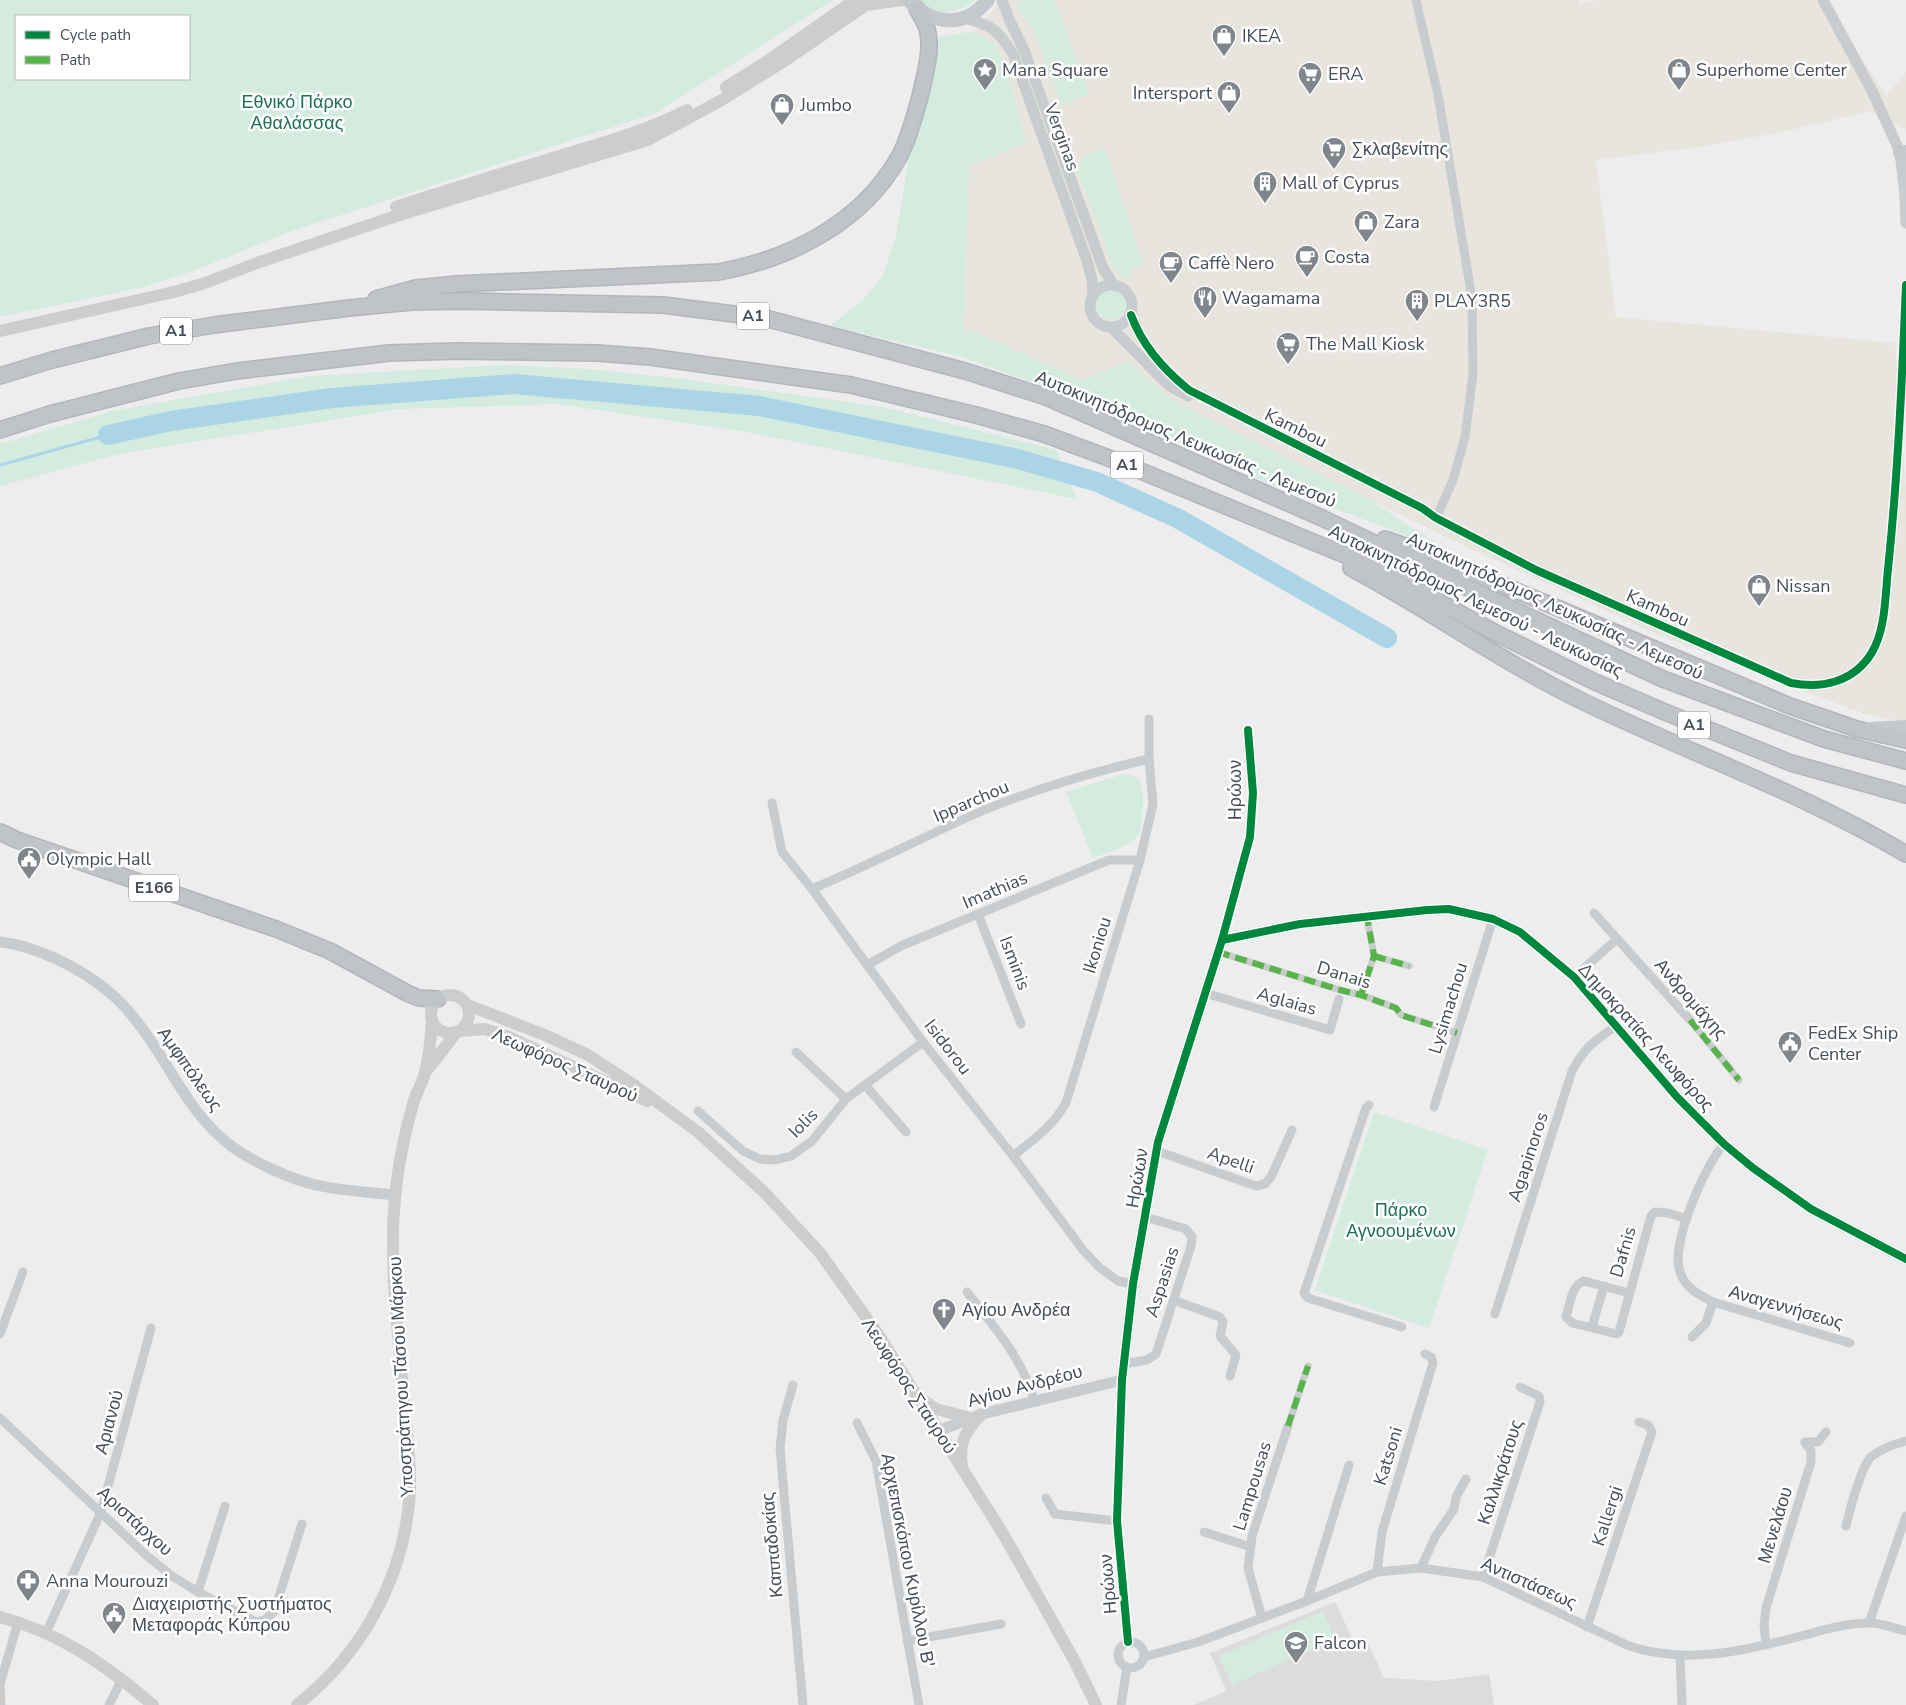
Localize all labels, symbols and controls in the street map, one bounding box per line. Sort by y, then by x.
legend [15,15,190,80]
shop icon: IKEA [1211,23,1237,57]
place label: IKEA [1242,24,1281,48]
text: Cycle path [60,25,131,45]
text: Path [60,50,91,70]
place icon: Mana Square [972,57,998,91]
shop icon: Superhome Center [1666,57,1692,91]
place label: Mana Square [1002,58,1108,82]
place label: Superhome Center [1696,58,1848,82]
supermarket icon: ERA [1297,61,1323,95]
place label: ERA [1328,62,1363,86]
shop icon: Intersport [1216,80,1242,114]
place label: Intersport [1133,81,1213,105]
park label: Εθνικό Πάρκο Αθαλάσσας [242,90,352,135]
shop icon: Jumbo [769,92,795,126]
place label: Jumbo [799,93,852,117]
street label: Verginas [1038,99,1085,174]
supermarket icon: Σκλαβενίτης [1321,136,1347,170]
place label: Σκλαβενίτης [1352,137,1448,161]
building icon: Mall of Cyprus [1252,170,1278,204]
place label: Mall of Cyprus [1282,171,1399,195]
shop icon: Zara [1353,209,1379,243]
place label: Zara [1384,210,1420,234]
cafe icon: Costa [1294,244,1320,278]
place label: Costa [1324,245,1370,269]
cafe icon: Caffè Nero [1158,250,1184,284]
place label: Caffè Nero [1188,251,1274,275]
restaurant icon: Wagamama [1192,285,1218,319]
place label: Wagamama [1222,286,1320,310]
building icon: PLAY3R5 [1404,288,1430,322]
place label: PLAY3R5 [1434,289,1511,313]
road number: A1 [737,302,769,330]
road number: A1 [160,318,192,344]
supermarket icon: The Mall Kiosk [1275,331,1301,365]
place label: The Mall Kiosk [1306,332,1426,356]
street label: Αυτοκινητόδρομος Λευκωσίας - Λεμεσού [1032,365,1340,513]
street label: Kambou [1261,403,1331,453]
road number: A1 [1111,452,1143,478]
street label: Αυτοκινητόδρομος Λεμεσού - Λευκωσίας [1325,519,1627,683]
street label: Αυτοκινητόδρομος Λευκωσίας - Λεμεσού [1403,527,1707,685]
shop icon: Nissan [1746,573,1772,607]
place label: Nissan [1776,574,1831,598]
street label: Kambou [1623,583,1693,633]
road number: A1 [1678,712,1710,738]
street label: Ηρώων [1223,760,1247,820]
street label: Ipparchou [929,774,1013,828]
public building icon: Olympic Hall [16,846,42,880]
place label: Olympic Hall [46,847,152,871]
street label: Imathias [959,866,1031,914]
road number: E166 [129,874,179,901]
street label: Ikoniou [1077,914,1117,976]
street label: Isminis [994,933,1036,993]
street label: Ανδρομάχης [1649,954,1733,1045]
street label: Danais [1314,955,1374,995]
street label: Δημοκρατίας Λεωφόρος [1573,957,1720,1117]
street label: Lysimachou [1423,959,1473,1057]
street label: Aglaias [1254,981,1320,1021]
street label: Isidorou [919,1014,977,1080]
place label: FedEx Ship Center [1808,1021,1898,1066]
street label: Αμφιπόλεως [152,1022,228,1116]
street label: Λεωφόρος Σταυρού [488,1022,642,1108]
public building icon: FedEx Ship Center [1777,1030,1803,1064]
street label: Iolis [783,1103,823,1143]
street label: Agapinoros [1502,1109,1554,1205]
street label: Apelli [1204,1141,1258,1179]
street label: Ηρώων [1120,1146,1154,1210]
park label: Πάρκο Αγνοουμένων [1346,1198,1456,1243]
street label: Dafnis [1604,1224,1642,1280]
street label: Aspasias [1139,1244,1185,1320]
street label: Υποστράτηγου Τάσου Μάρκου [383,1256,419,1498]
street label: Αναγεννήσεως [1726,1279,1846,1335]
church icon: Αγίου Ανδρέα [931,1297,957,1331]
place label: Αγίου Ανδρέα [962,1298,1071,1322]
street label: Λεωφόρος Σταυρού [856,1313,962,1459]
street label: Αγίου Ανδρέου [965,1359,1085,1413]
street label: Αριανού [89,1387,129,1457]
street label: Καλλικράτους [1472,1416,1528,1528]
street label: Katsoni [1368,1424,1408,1488]
street label: Lampousas [1227,1438,1277,1534]
street label: Αρχιεπισκόπου Κυρίλλου Β' [875,1451,941,1669]
street label: Αριστάρχου [92,1481,178,1561]
street label: Kallergi [1586,1483,1628,1549]
street label: Μενελάου [1752,1484,1798,1566]
street label: Καππαδοκίας [755,1491,789,1599]
street label: Αντιστάσεως [1478,1551,1581,1615]
street label: Ηρώων [1093,1553,1123,1615]
pharmacy icon: Anna Mourouzi [15,1568,41,1602]
place label: Anna Mourouzi [46,1569,168,1593]
place label: Διαχειριστής Συστήματος Μεταφοράς Κύπρου [132,1592,332,1637]
public building icon: Διαχειριστής Συστήματος Μεταφοράς Κύπρου [101,1601,127,1635]
school or university icon: Falcon [1283,1630,1309,1664]
place label: Falcon [1314,1631,1367,1655]

